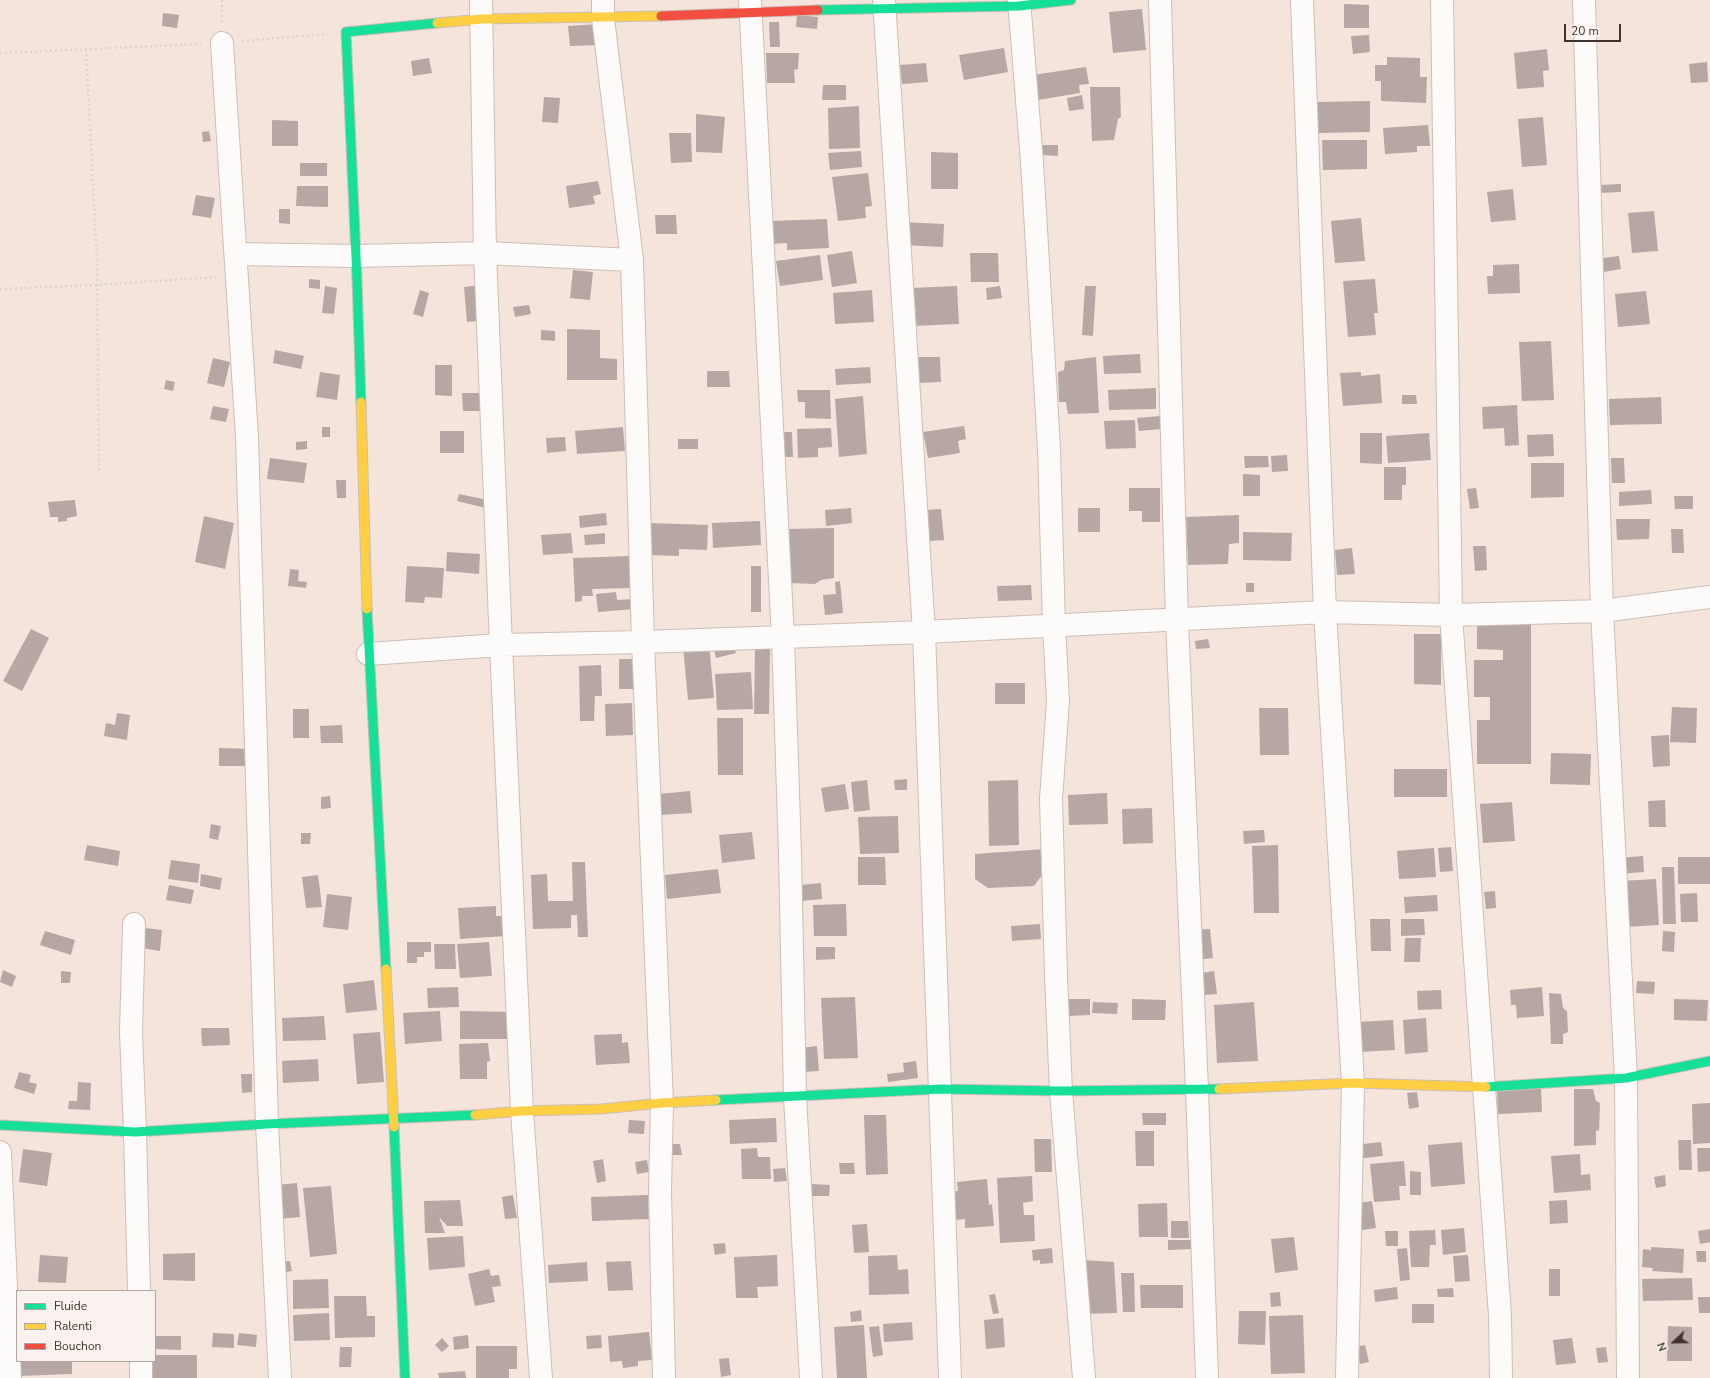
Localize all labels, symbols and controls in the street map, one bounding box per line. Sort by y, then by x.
scale bar [1566,16,1623,42]
text: 20 m [1571,23,1599,39]
legend [16,1290,156,1362]
text: Fluide [54,1298,87,1314]
text: Ralenti [54,1318,92,1334]
north arrow [1654,1322,1694,1362]
text: Bouchon [54,1338,101,1354]
text: N [1654,1340,1671,1353]

